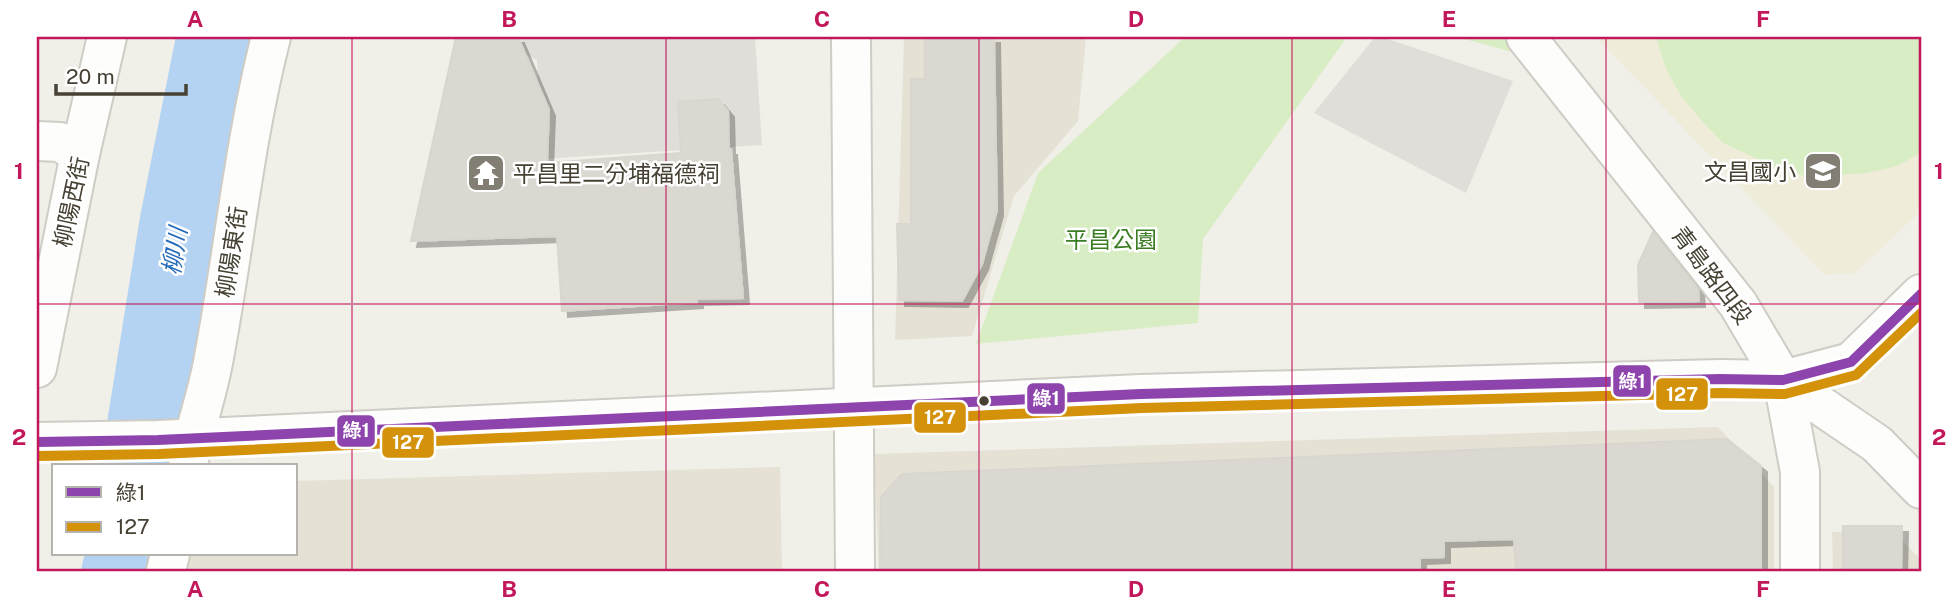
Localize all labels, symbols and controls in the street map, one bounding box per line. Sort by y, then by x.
text: A [187,5,204,32]
text: B [501,5,517,32]
text: C [814,5,830,32]
text: D [1128,5,1144,32]
text: E [1442,5,1456,32]
text: F [1756,5,1770,32]
scale bar [56,52,186,96]
text: 20 m [66,64,115,89]
school or university icon: 文昌國小 [1802,150,1844,192]
temple icon: 平昌里二分埔福德祠 [465,152,507,194]
street label: 柳陽西街 [48,154,94,250]
text: 1 [14,157,24,184]
text: 1 [1934,157,1944,184]
place label: 文昌國小 [1704,158,1796,185]
place label: 平昌里二分埔福德祠 [513,160,720,187]
street label: 柳陽東街 [210,204,252,300]
street label: 青島路四段 [1667,221,1757,329]
water label: 柳川 [156,222,192,277]
park label: 平昌公園 [1065,226,1157,253]
line badge: 綠1 [1612,364,1652,398]
text: 綠1 [1618,370,1646,392]
line badge: 127 [1655,377,1709,411]
line badge: 綠1 [1026,382,1066,415]
text: 127 [1666,383,1698,405]
text: 綠1 [1032,387,1060,409]
unlabelled marker [977,394,991,408]
line badge: 127 [913,401,967,434]
text: 127 [924,406,956,428]
line badge: 綠1 [336,414,376,448]
text: 綠1 [342,419,370,441]
text: 2 [12,423,26,450]
text: 2 [1932,423,1946,450]
line badge: 127 [381,426,435,459]
text: 127 [392,431,424,453]
legend [52,464,298,556]
text: 綠1 [116,480,146,505]
text: 127 [116,514,150,539]
text: A [187,575,204,602]
text: B [501,575,517,602]
text: C [814,575,830,602]
text: D [1128,575,1144,602]
text: E [1442,575,1456,602]
text: F [1756,575,1770,602]

